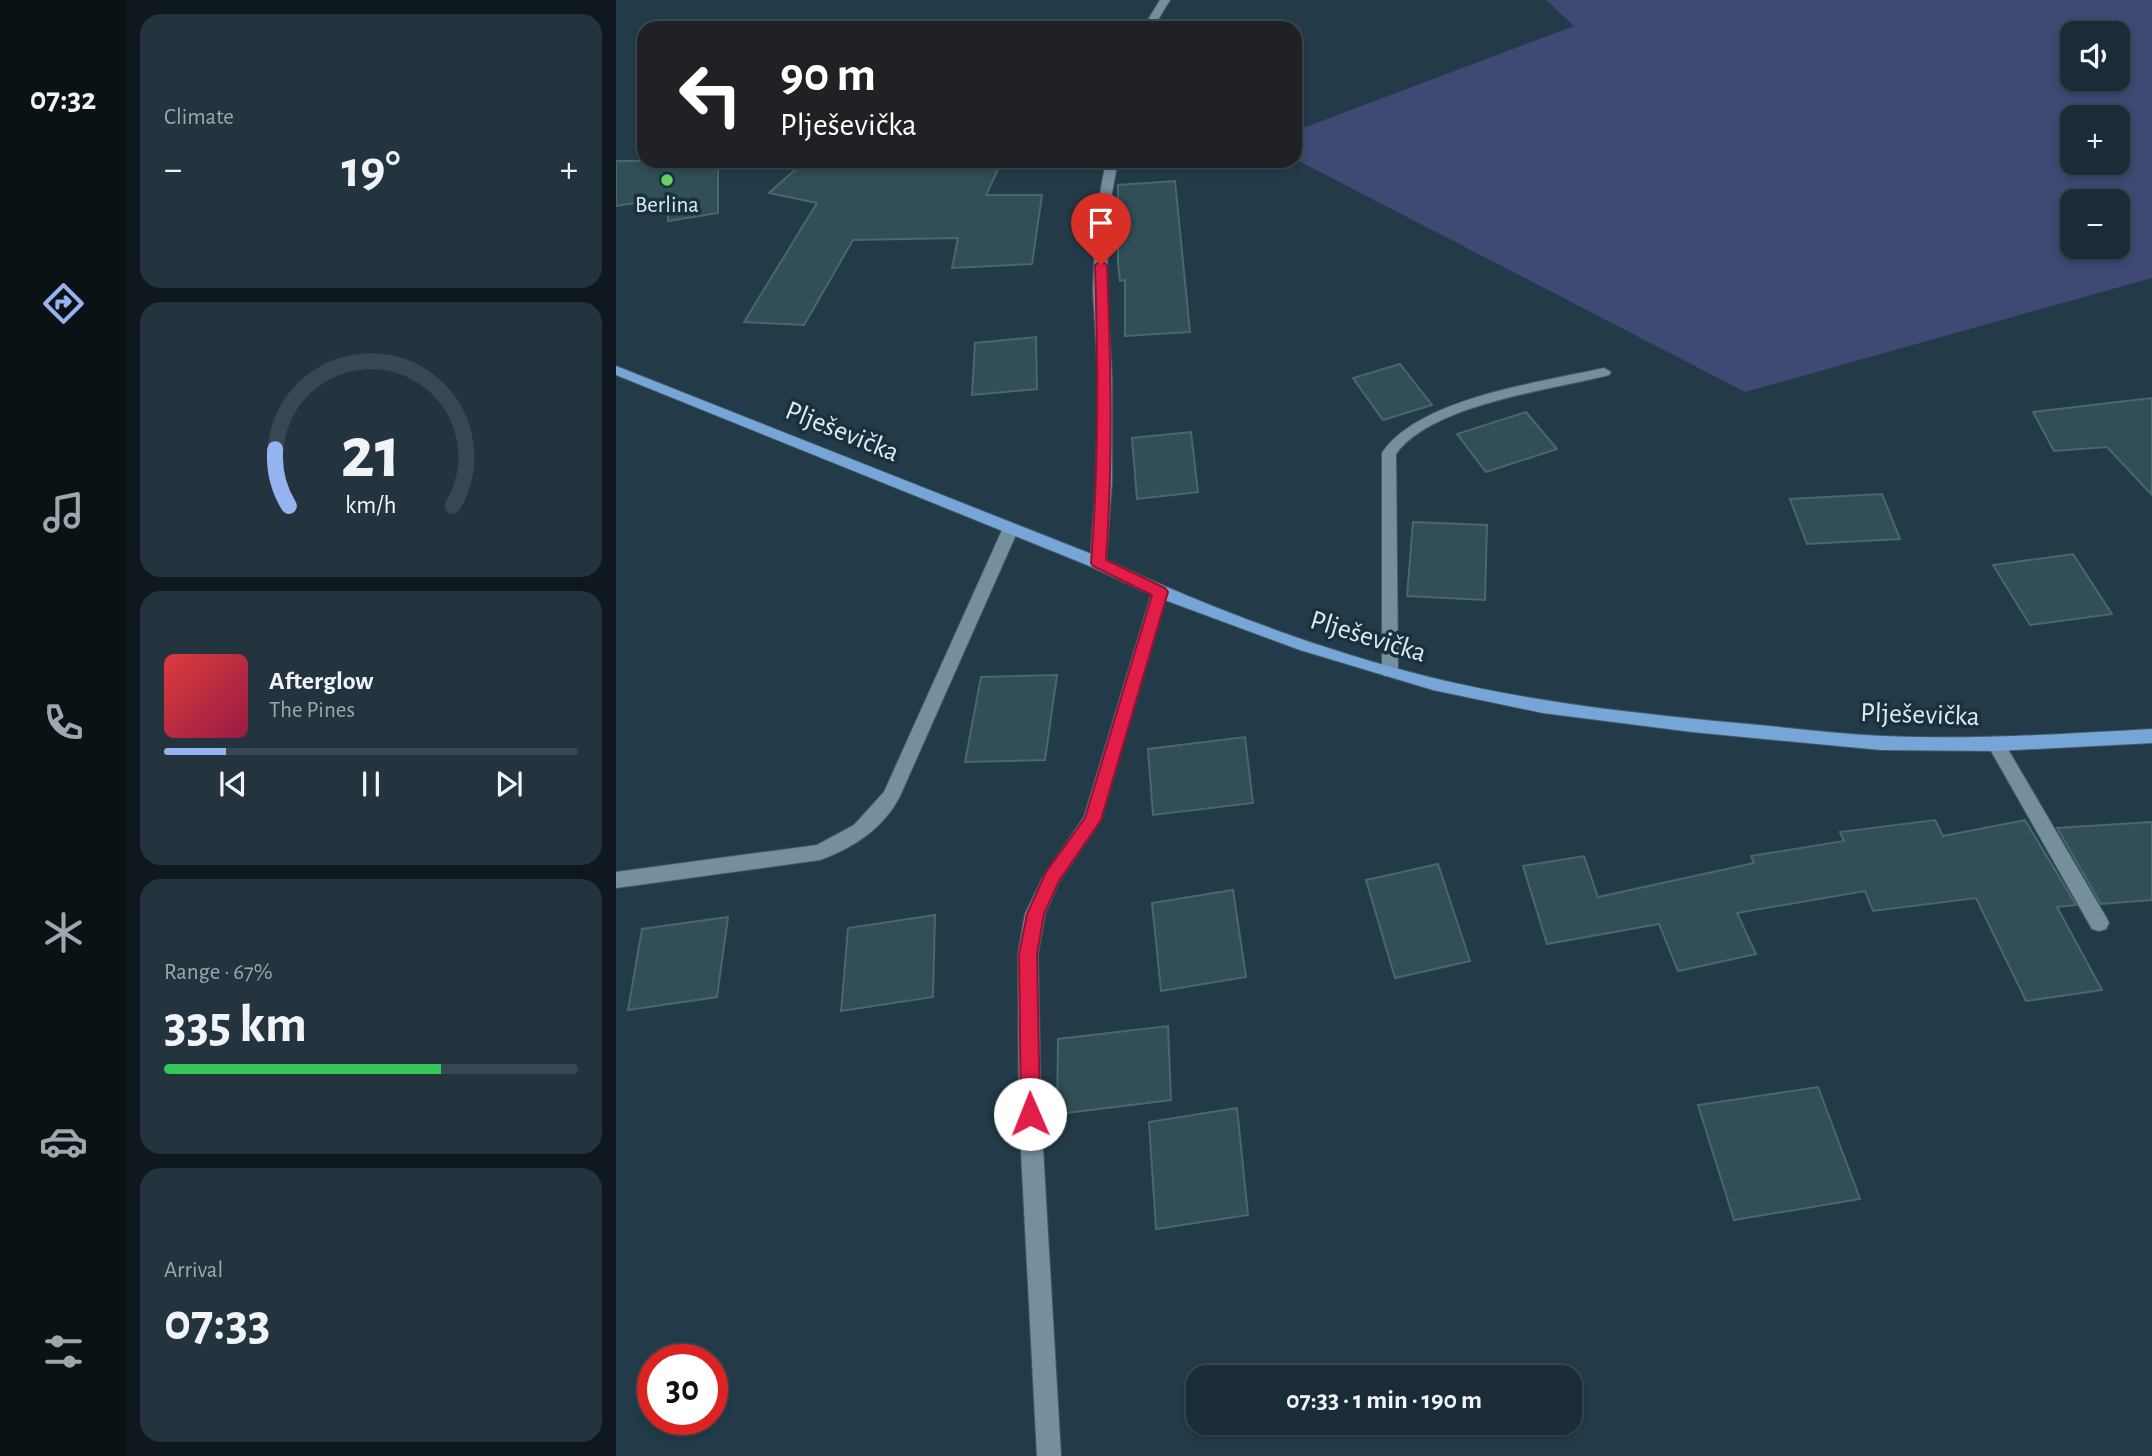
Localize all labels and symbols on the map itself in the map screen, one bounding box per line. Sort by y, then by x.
marker: Berlina [659,172,675,188]
pin [1071,193,1131,265]
place label: Berlina [635,194,699,217]
street label: Plješevička [781,397,903,467]
street label: Plješevička [1307,606,1429,668]
street label: Plješevička [1860,699,1980,731]
position arrow [993,1077,1067,1151]
speed limit sign: 30 [637,1344,728,1435]

